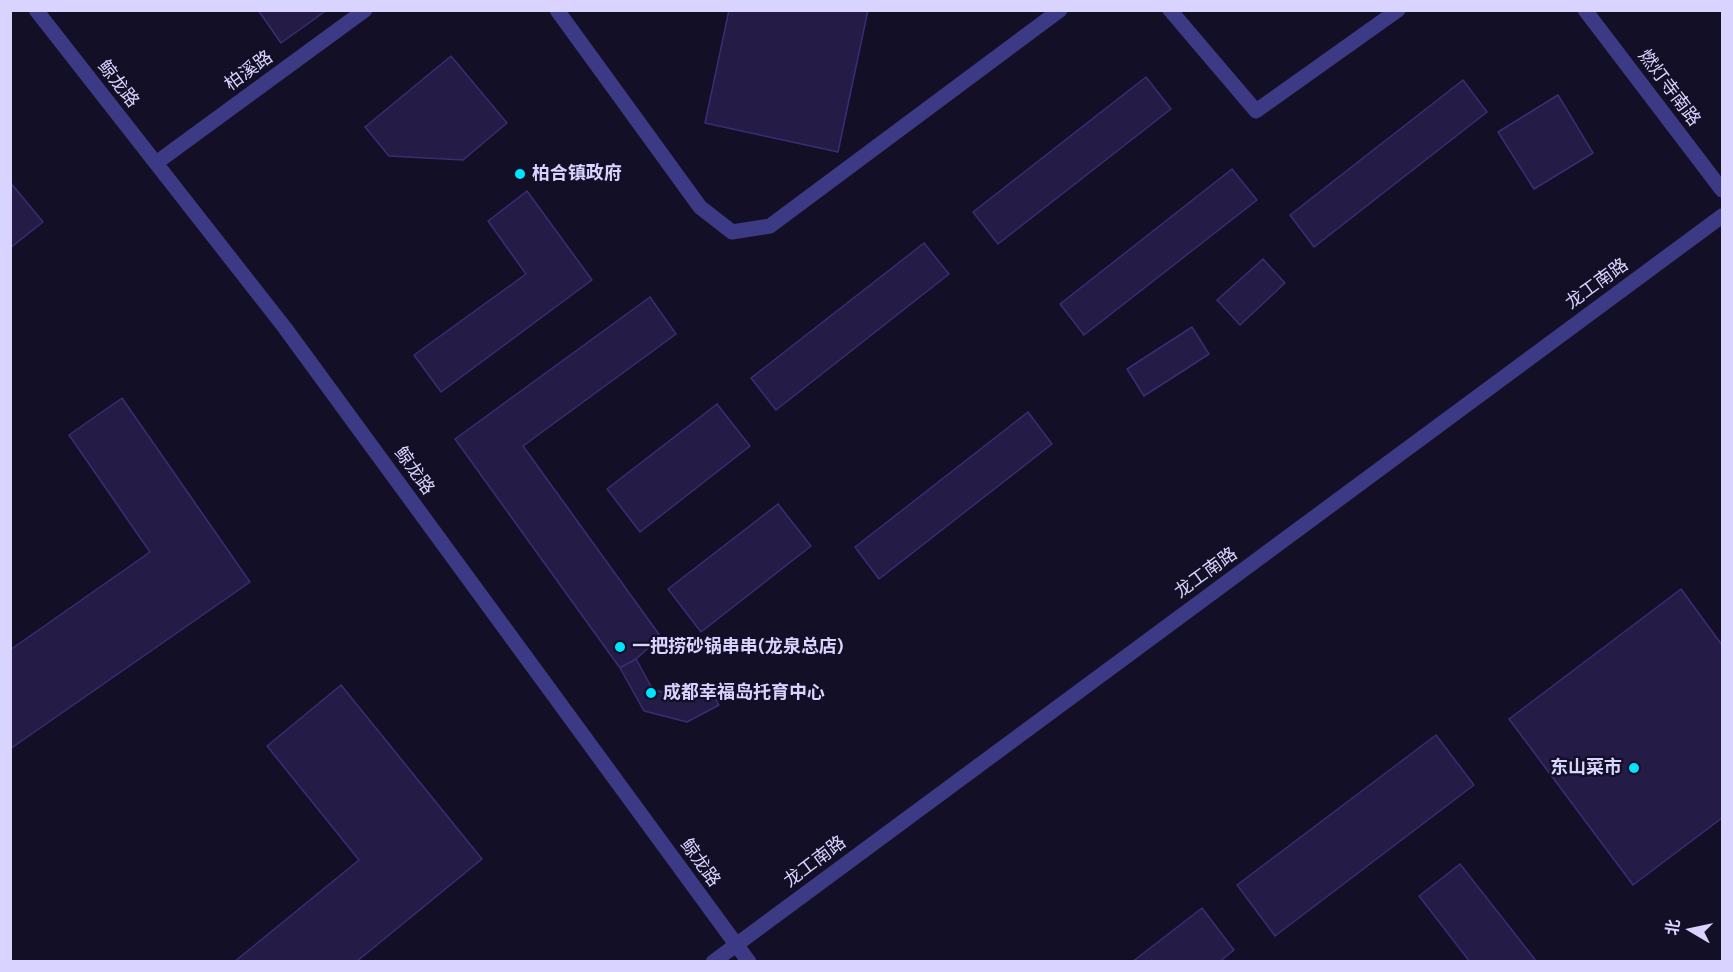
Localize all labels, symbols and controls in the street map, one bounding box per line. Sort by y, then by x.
street label: 柏溪路 [221,46,277,96]
street label: 燃灯寺南路 [1633,46,1705,130]
street label: 鲸龙路 [93,56,143,112]
place label: 柏合镇政府 [532,163,622,185]
marker: 柏合镇政府 [513,167,527,181]
street label: 龙工南路 [1562,254,1632,314]
street label: 鲸龙路 [389,443,439,499]
street label: 龙工南路 [1171,543,1241,603]
place label: 一把捞砂锅串串(龙泉总店) [632,636,844,658]
marker: 一把捞砂锅串串(龙泉总店) [613,640,627,654]
place label: 成都幸福岛托育中心 [663,682,825,704]
marker: 成都幸福岛托育中心 [644,686,658,700]
place label: 东山菜市 [1550,757,1622,779]
marker: 东山菜市 [1627,761,1641,775]
street label: 龙工南路 [780,832,850,892]
street label: 鲸龙路 [675,835,725,891]
north arrow [1661,900,1721,960]
text: 北 [1662,918,1683,937]

